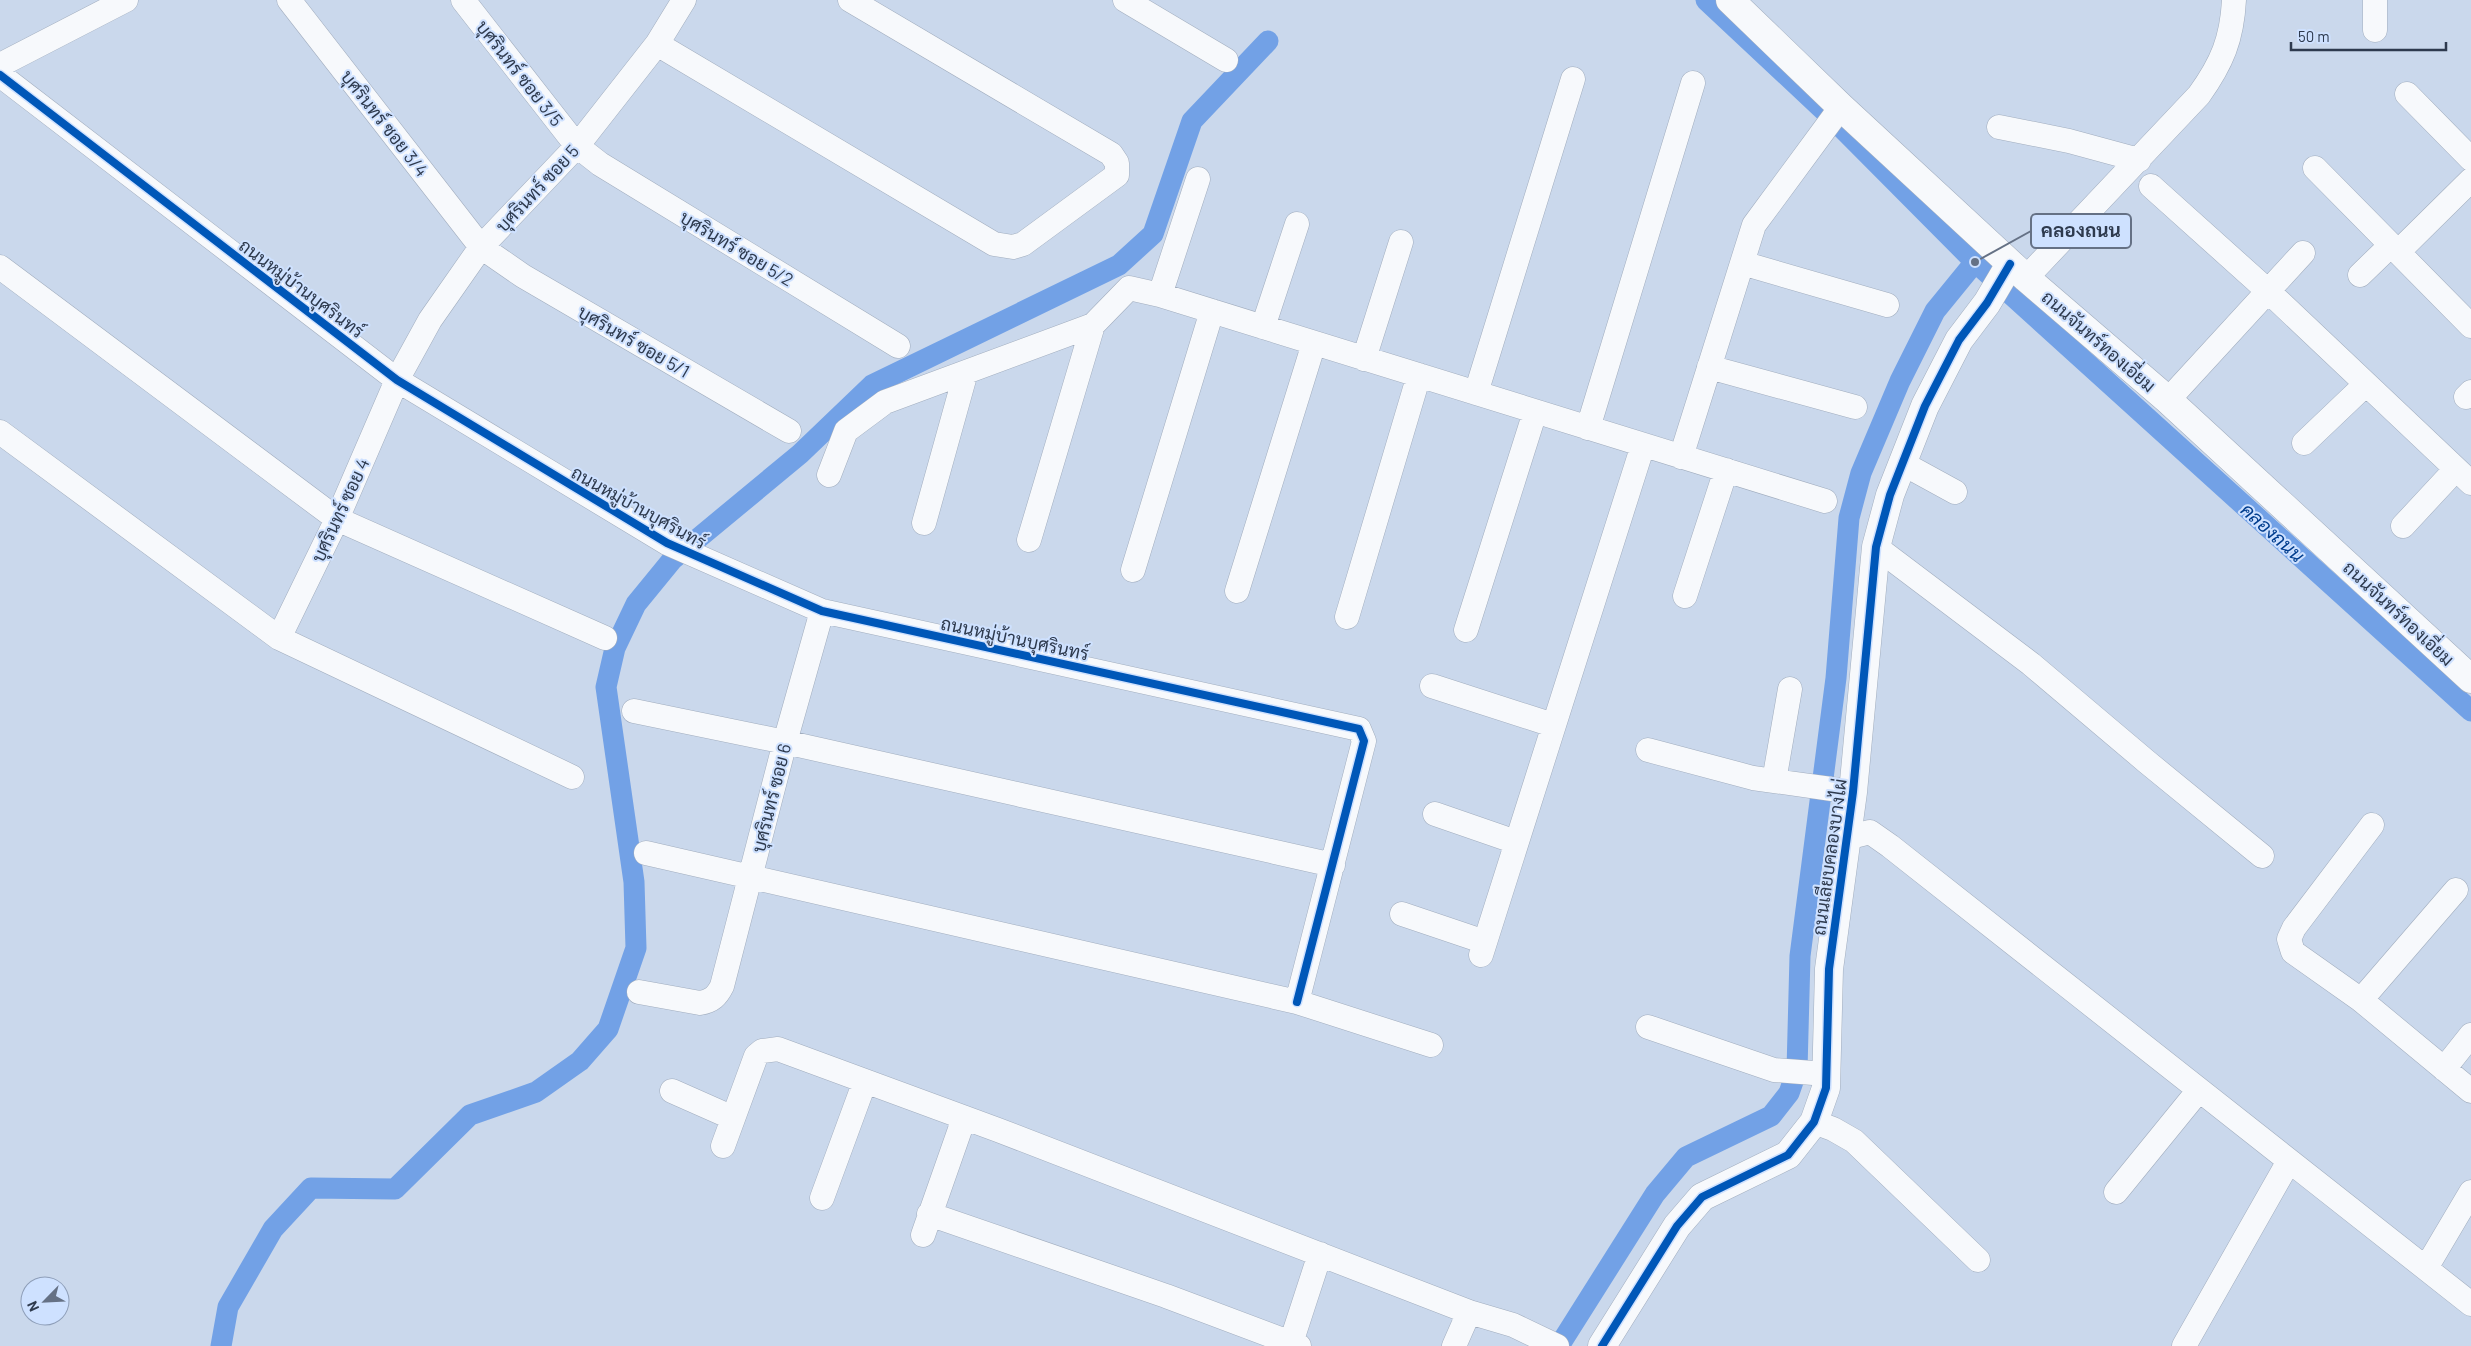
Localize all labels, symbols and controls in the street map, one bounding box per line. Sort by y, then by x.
street label: บุศรินทร์ ซอย 3/5 [470,15,569,131]
scale bar [2291,20,2446,52]
text: 50 m [2298,27,2330,45]
street label: บุศรินทร์ ซอย 3/4 [335,65,434,182]
street label: บุศรินทร์ ซอย 5 [490,139,585,238]
street label: บุศรินทร์ ซอย 5/2 [675,205,798,292]
callout: คลองถนน [2031,214,2131,248]
text: คลองถนน [2041,218,2121,241]
street label: ถนนหมู่บ้านบุศรินทร์ [233,233,370,345]
street label: ถนนจันทร์ทองเอี่ยม [2038,283,2163,396]
street label: บุศรินทร์ ซอย 5/1 [573,299,694,384]
street label: บุศรินทร์ ซอย 4 [305,454,375,566]
street label: ถนนหมู่บ้านบุศรินทร์ [566,460,711,556]
water label: คลองถนน [2237,498,2309,566]
street label: ถนนจันทร์ทองเอี่ยม [2339,553,2462,670]
street label: ถนนหมู่บ้านบุศรินทร์ [938,611,1092,667]
street label: บุศรินทร์ ซอย 6 [746,741,797,855]
street label: ถนนเลียบคลองบางไผ่ [1806,777,1851,937]
north arrow [20,1276,70,1326]
text: N [23,1299,42,1314]

